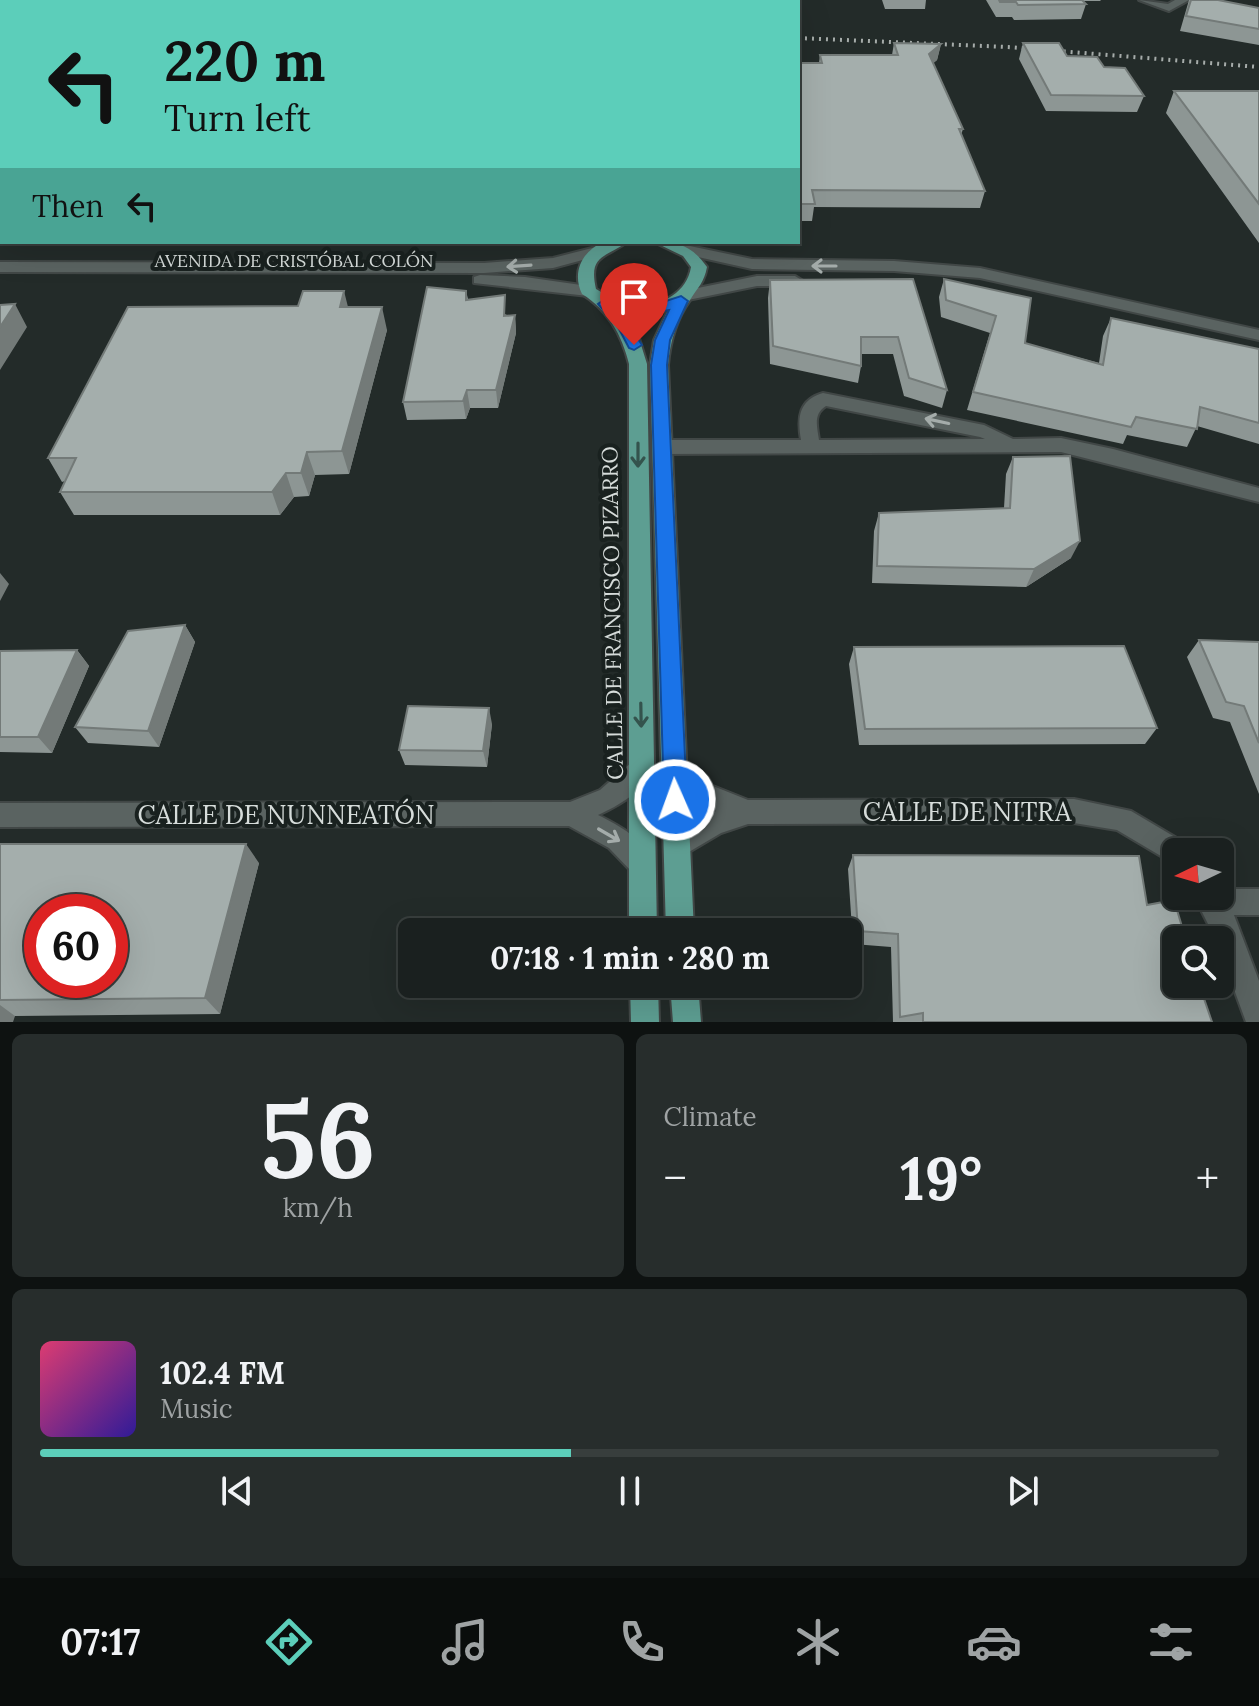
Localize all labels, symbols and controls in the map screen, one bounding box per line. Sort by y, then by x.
text: 220 m [164,25,326,96]
icon: left [32,32,136,136]
text: Turn left [164,95,311,141]
icon: left [120,184,164,228]
text: Then [32,187,104,225]
street label: AVENIDA DE CRISTÓBAL COLÓN [154,249,433,272]
one-way arrow [811,258,838,274]
one-way arrow [506,259,533,274]
pin [600,263,668,345]
icon: arrive [612,275,656,319]
one-way arrow [925,413,950,428]
one-way arrow [630,441,646,468]
street label: CALLE DE FRANCISCO PIZARRO [595,446,629,780]
one-way arrow [633,701,649,728]
position arrow [633,758,717,842]
street label: CALLE DE NITRA [863,795,1072,828]
street label: CALLE DE NUNNEATÓN [137,798,435,831]
one-way arrow [597,827,620,843]
north arrow [1162,838,1234,910]
map controls [1162,838,1234,998]
speed limit sign: 60 [24,894,128,998]
button: search [1162,926,1234,998]
text: 07:18 · 1 min · 280 m [490,939,770,977]
text: 56 [260,1072,376,1205]
text: Climate [664,1100,757,1133]
text: 19° [900,1140,982,1216]
text: − [664,1150,687,1206]
text: + [1196,1150,1219,1206]
text: km/h [283,1191,353,1224]
text: 102.4 FM [160,1354,285,1392]
text: Music [160,1392,233,1425]
icon: previous [215,1469,259,1513]
icon: pause [608,1469,652,1513]
icon: next [1001,1469,1045,1513]
icon: directions [261,1614,317,1670]
icon: music [437,1614,493,1670]
icon: phone [614,1614,670,1670]
icon: climate [790,1614,846,1670]
icon: car [966,1614,1022,1670]
icon: filters [1143,1614,1199,1670]
text: 07:17 [60,1619,140,1665]

